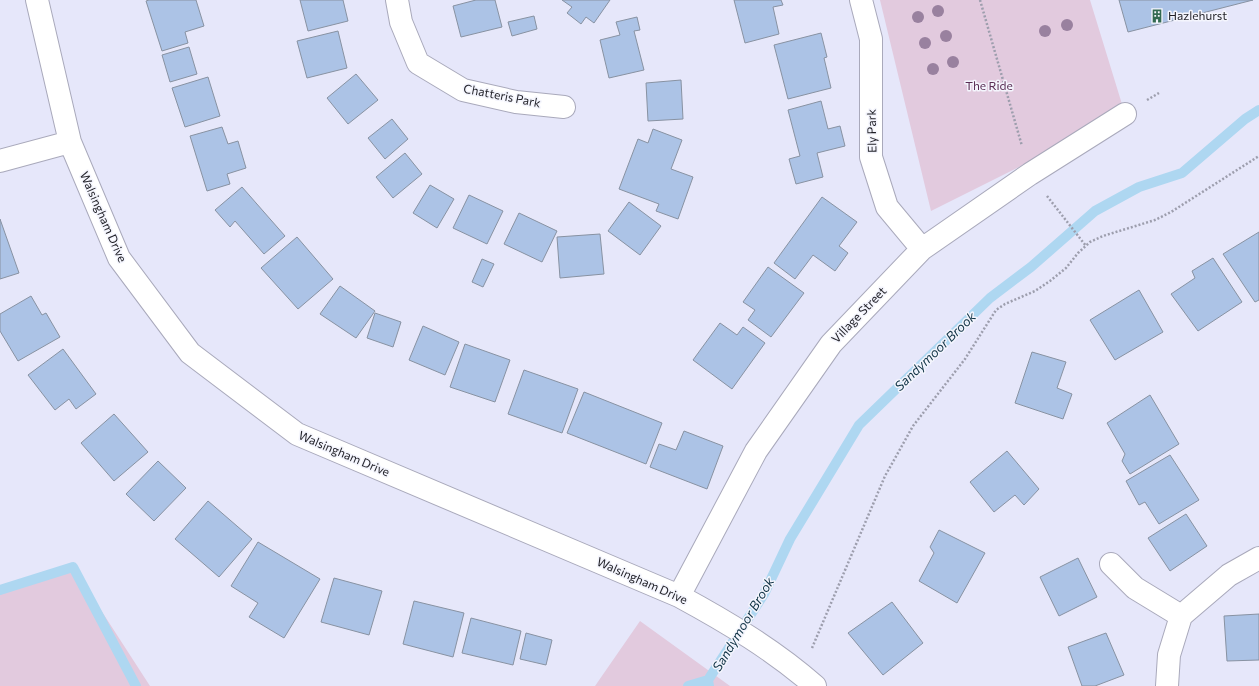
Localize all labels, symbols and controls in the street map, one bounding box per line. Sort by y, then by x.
building icon: Hazlehurst [1149,8,1165,24]
place label: Hazlehurst [1168,8,1227,22]
park label: The Ride [965,78,1013,92]
street label: Chatteris Park [462,81,542,109]
street label: Ely Park [864,109,878,153]
street label: Walsingham Drive [78,169,130,264]
street label: Village Street [828,283,889,345]
water label: Sandymoor Brook [891,308,980,394]
street label: Walsingham Drive [297,428,392,479]
street label: Walsingham Drive [595,554,690,606]
water label: Sandymoor Brook [709,573,778,674]

